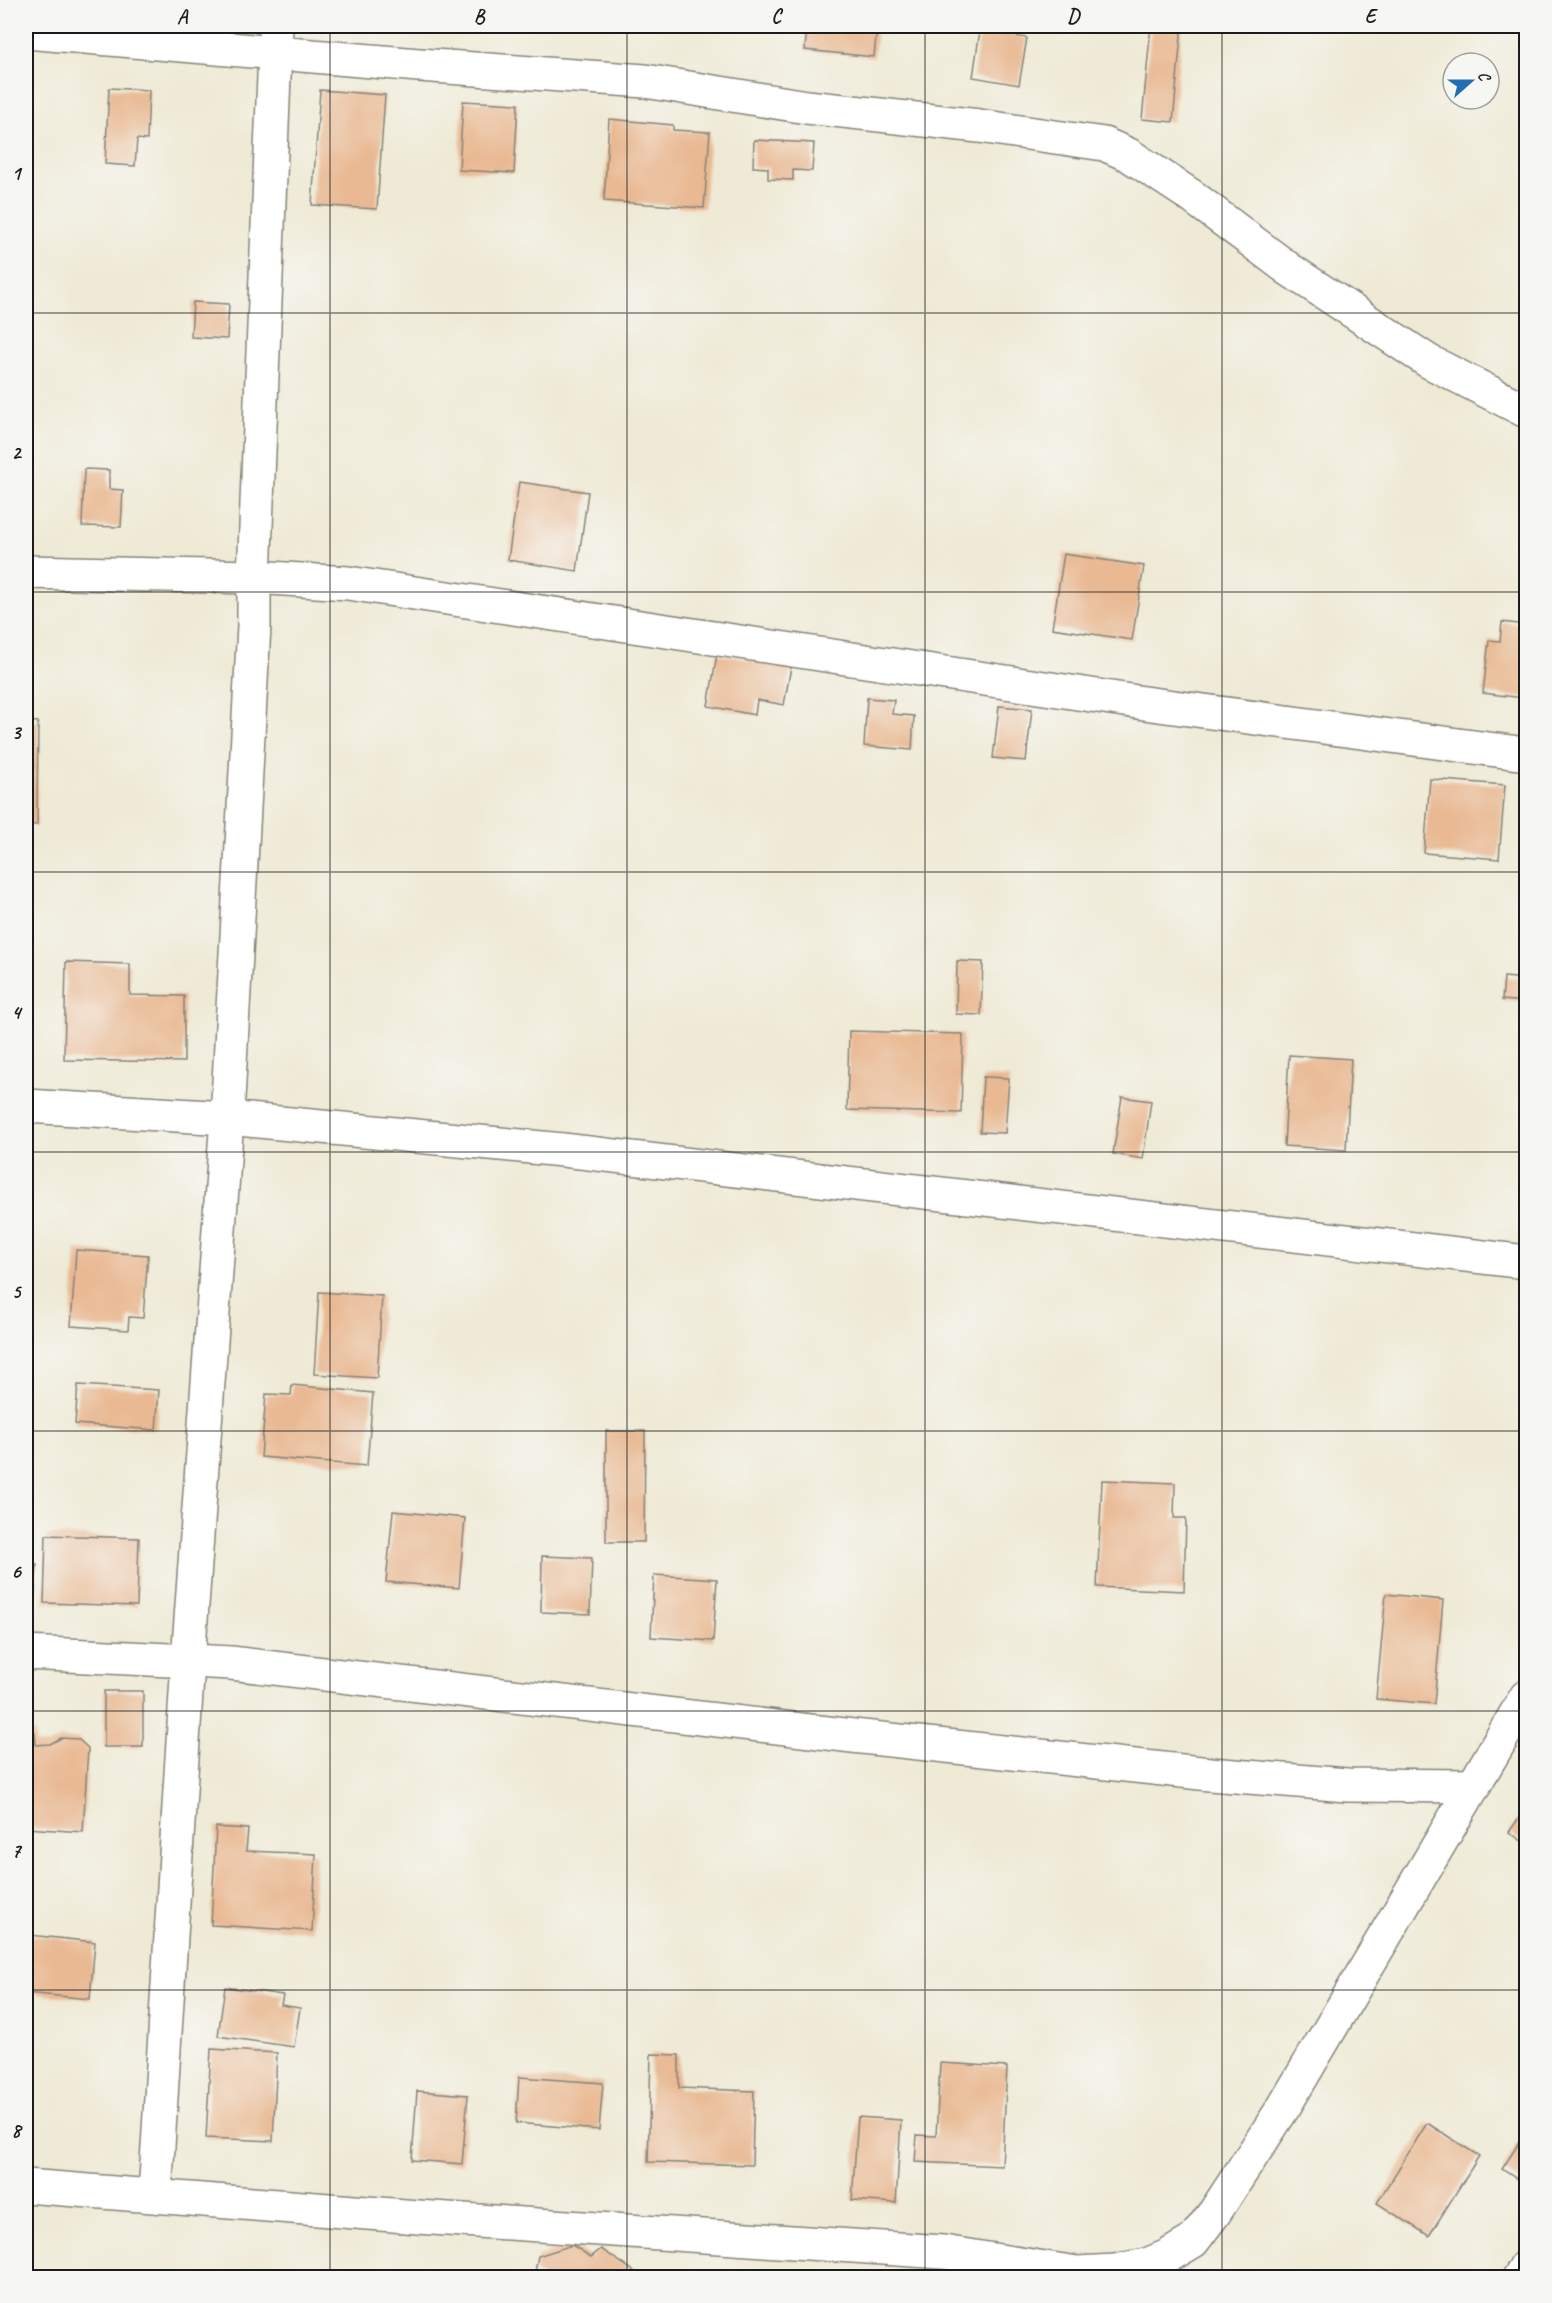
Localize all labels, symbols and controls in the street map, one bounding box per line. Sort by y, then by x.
text: A [177,4,189,29]
text: B [474,4,486,29]
text: C [771,4,783,29]
text: D [1067,4,1081,29]
text: E [1365,4,1379,29]
north arrow [1441,51,1501,111]
text: С [1473,69,1496,85]
text: 1 [12,161,23,186]
text: 2 [12,440,23,465]
text: 3 [12,720,23,745]
text: 4 [12,1000,24,1025]
text: 5 [12,1279,23,1304]
text: 6 [11,1559,22,1584]
text: 7 [12,1838,23,1863]
text: 8 [12,2118,24,2143]

